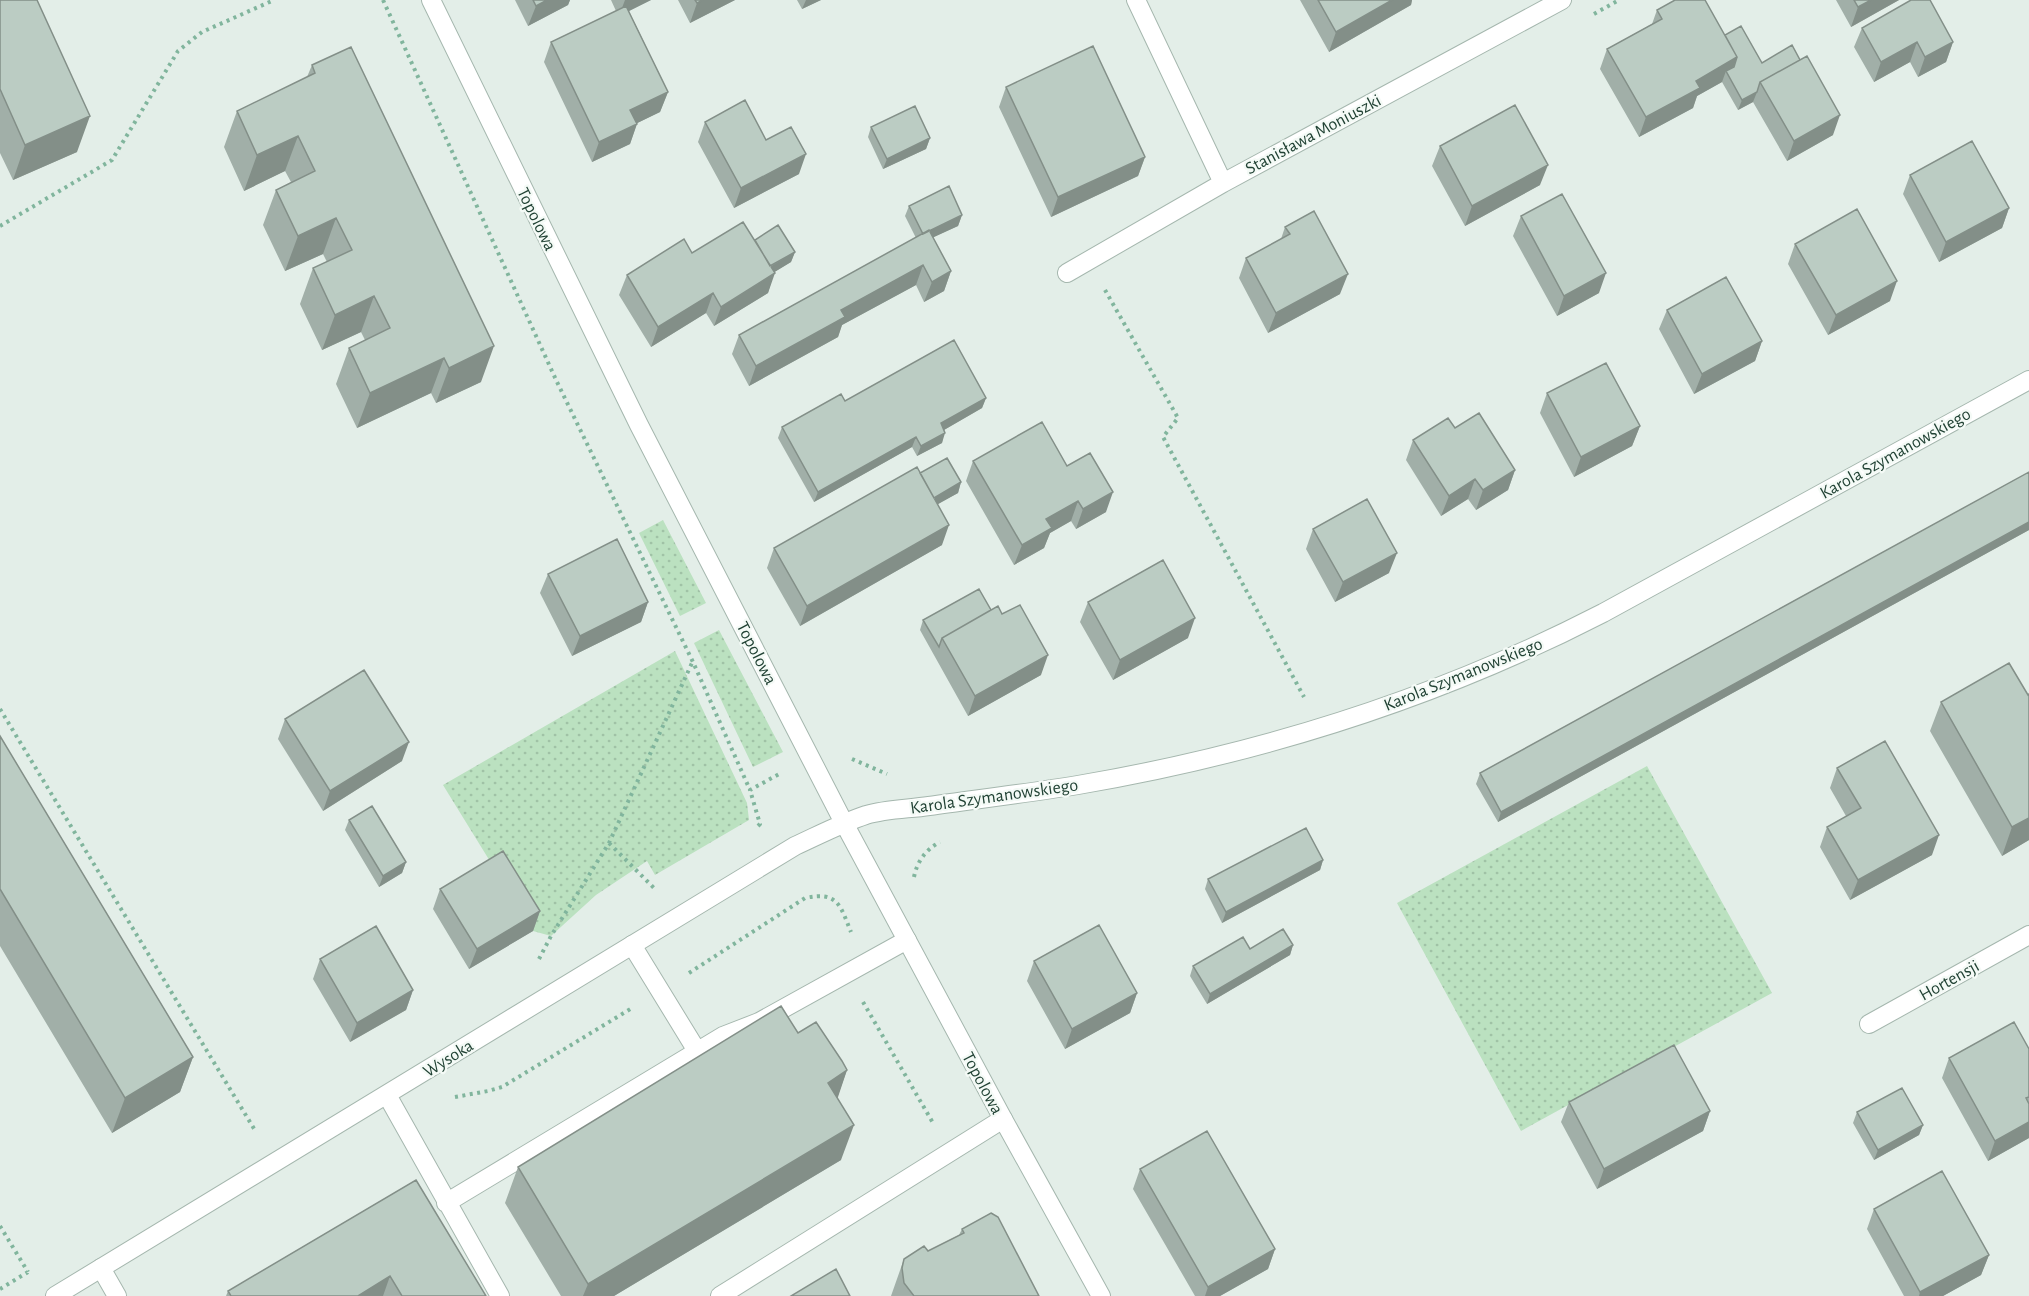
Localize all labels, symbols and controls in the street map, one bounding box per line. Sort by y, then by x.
street label: Stanisława Moniuszki [1243,92,1384,178]
street label: Topolowa [513,185,559,254]
street label: Karola Szymanowskiego [1817,405,1974,503]
street label: Topolowa [733,619,779,688]
street label: Karola Szymanowskiego [1382,635,1545,715]
street label: Karola Szymanowskiego [909,776,1079,818]
street label: Hortensji [1917,957,1982,1005]
street label: Wysoka [420,1037,477,1081]
street label: Topolowa [958,1049,1006,1118]

